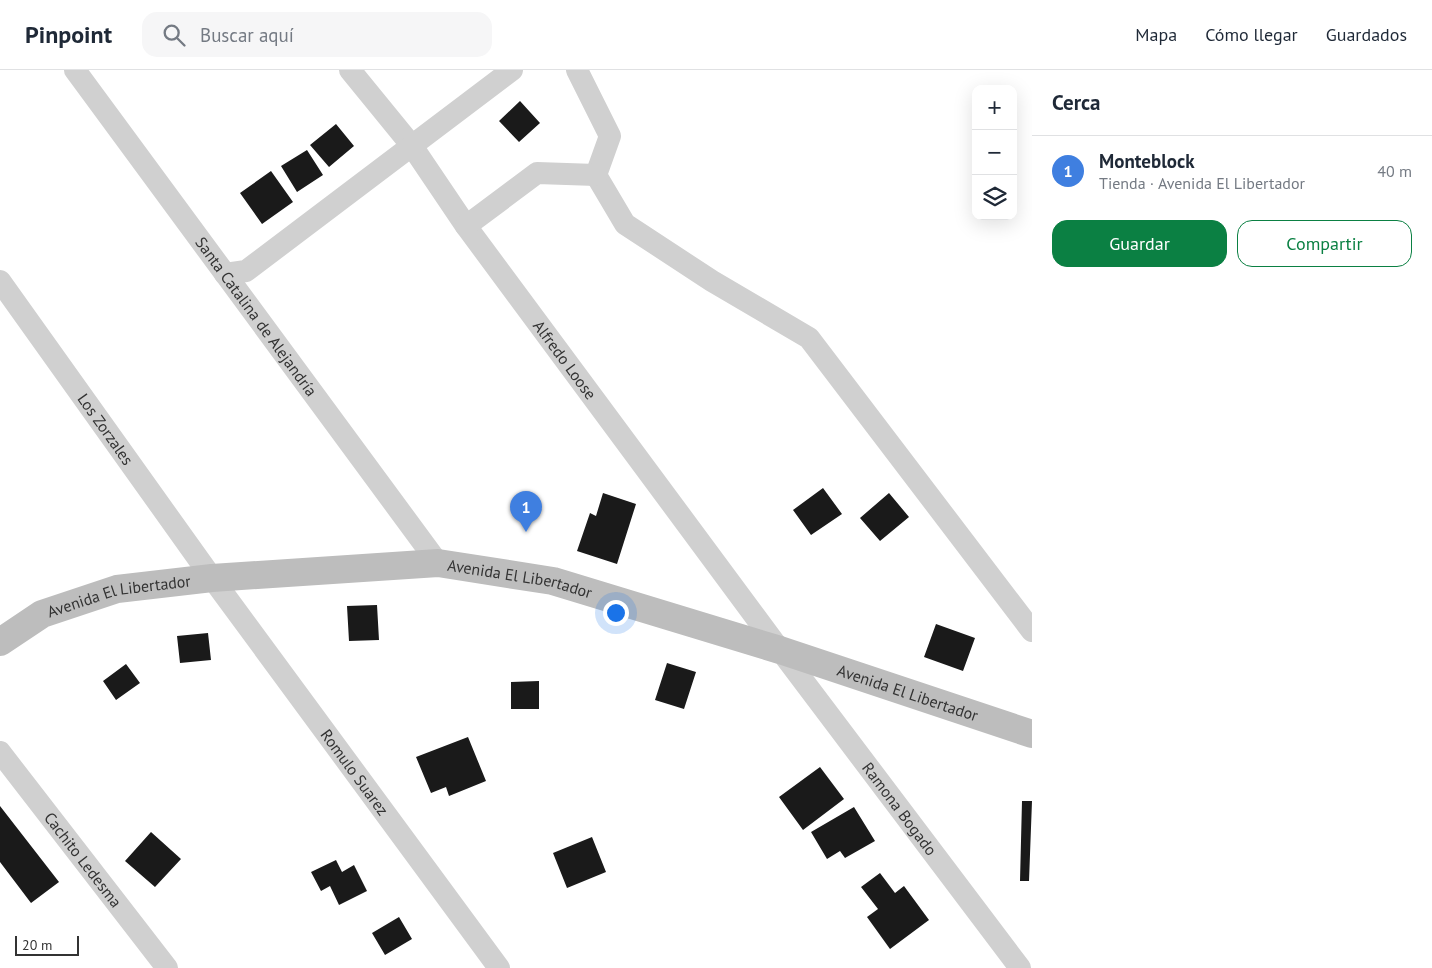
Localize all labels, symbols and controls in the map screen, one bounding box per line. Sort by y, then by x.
search box [142,12,492,57]
text: Pinpoint [25,19,112,50]
icon: search [160,21,188,49]
text: Buscar aquí [200,23,294,47]
text: Mapa [1135,23,1177,46]
text: Cómo llegar [1205,23,1298,46]
text: Guardados [1326,23,1407,46]
map controls [972,85,1017,220]
button: + [972,85,1017,130]
text: Cerca [1052,89,1101,116]
button: − [972,130,1017,175]
text: Monteblock [1099,149,1194,173]
text: 1 [1063,161,1073,181]
text: 40 m [1377,161,1412,181]
text: Tienda · Avenida El Libertador [1099,173,1305,193]
button: layers [972,175,1017,220]
button: Guardar [1052,220,1227,267]
button: Compartir [1237,220,1412,267]
street label: Santa Catalina de Alejandría [191,233,322,400]
street label: Alfredo Loose [529,316,601,403]
street label: Los Zorzales [73,389,138,469]
pin: 1 [510,491,542,532]
street label: Avenida El Libertador [446,555,595,603]
street label: Avenida El Libertador [44,570,192,622]
your location [603,600,629,626]
street label: Avenida El Libertador [835,660,981,726]
street label: Romulo Suarez [317,725,393,819]
street label: Ramona Bogado [858,758,941,859]
street label: Cachito Ledesma [40,808,126,911]
scale bar [15,933,79,956]
text: 20 m [22,936,52,954]

